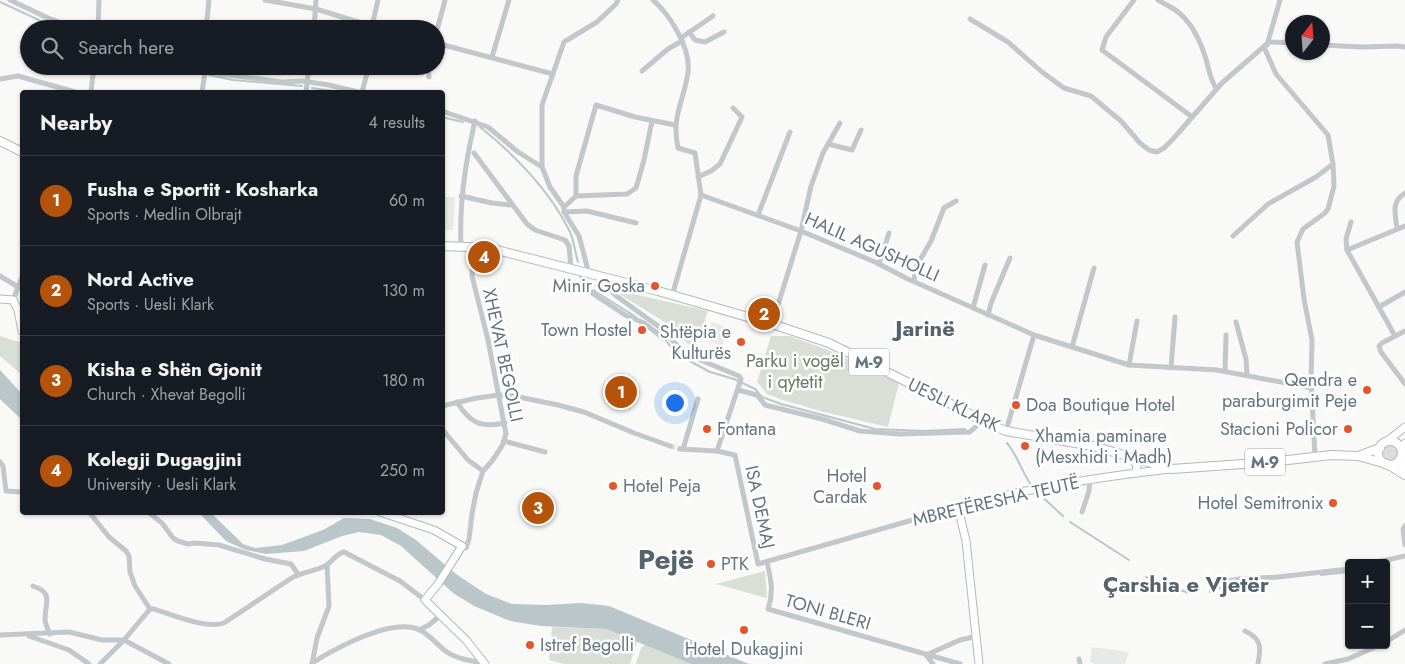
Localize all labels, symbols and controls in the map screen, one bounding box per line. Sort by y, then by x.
north arrow [1285,15,1330,60]
search box [20,20,445,75]
icon: search [38,34,66,62]
text: Search here [78,34,174,61]
text: Nearby [40,108,112,138]
text: 4 results [369,111,425,134]
text: Fusha e Sportit - Kosharka [87,176,318,203]
text: 1 [52,189,60,212]
text: 60 m [389,189,425,212]
text: Sports · Medlin Olbrajt [87,203,242,226]
street label: HALIL AGUSHOLLI [801,206,943,288]
pin: 4 [468,238,500,276]
text: Nord Active [87,266,194,293]
place label: Minir Goska [552,273,645,299]
text: 2 [51,279,61,302]
text: 130 m [382,279,425,302]
marker: Minir Goska [649,280,661,292]
street label: XHEVAT BEGOLLI [476,286,530,424]
text: Sports · Uesli Klark [87,293,214,316]
pin: 2 [748,295,780,333]
district label: Jarinë [891,312,955,344]
place label: Town Hostel [541,317,632,343]
place label: Shtëpia e Kulturës [660,319,731,366]
marker: Town Hostel [636,324,648,336]
marker: Shtëpia e Kulturës [735,336,747,348]
park label: Parku i vogël i qytetit [746,348,844,395]
road number: M-9 [849,348,889,376]
text: Kisha e Shën Gjonit [87,356,262,383]
place label: Qendra e paraburgimit Peje [1222,367,1357,414]
text: 3 [51,369,61,392]
text: 180 m [382,369,425,392]
street label: UESLI KLARK [903,371,1005,439]
pin: 1 [605,373,637,411]
text: Church · Xhevat Begolli [87,383,246,406]
marker: Qendra e paraburgimit Peje [1361,384,1373,396]
your location [662,390,688,416]
place label: Doa Boutique Hotel [1026,392,1175,418]
marker: Doa Boutique Hotel [1010,399,1022,411]
place label: Fontana [717,416,776,442]
place label: Stacioni Policor [1220,416,1339,442]
marker: Fontana [701,423,713,435]
place label: Xhamia paminare (Mesxhidi i Madh) [1035,423,1172,470]
marker: Stacioni Policor [1342,423,1354,435]
marker: Xhamia paminare (Mesxhidi i Madh) [1019,440,1031,452]
text: Kolegji Dugagjini [87,446,242,473]
road number: M-9 [1245,448,1285,476]
text: 4 [50,459,62,482]
text: 250 m [380,459,425,482]
street label: ISA DEMAJ [739,463,781,551]
place label: Hotel Cardak [813,463,867,510]
street label: MBRETËRESHA TEUTË [910,469,1082,533]
text: University · Uesli Klark [87,473,236,496]
place label: Hotel Peja [623,473,701,499]
marker: Hotel Peja [607,480,619,492]
marker: Hotel Cardak [871,480,883,492]
pin: 3 [522,489,554,527]
place label: Hotel Semitronix [1198,490,1323,516]
marker: Hotel Semitronix [1327,497,1339,509]
district label: Pejë [638,539,694,580]
place label: PTK [721,551,750,577]
marker: PTK [705,558,717,570]
map controls [1345,559,1390,649]
button: + [1345,559,1390,604]
district label: Çarshia e Vjetër [1103,568,1269,600]
street label: TONI BLERI [782,587,874,637]
button: − [1345,604,1390,649]
marker: Hotel Dukagjini [738,624,750,636]
place label: Istref Begolli [540,632,634,658]
place label: Hotel Dukagjini [685,636,803,662]
marker: Istref Begolli [524,639,536,651]

